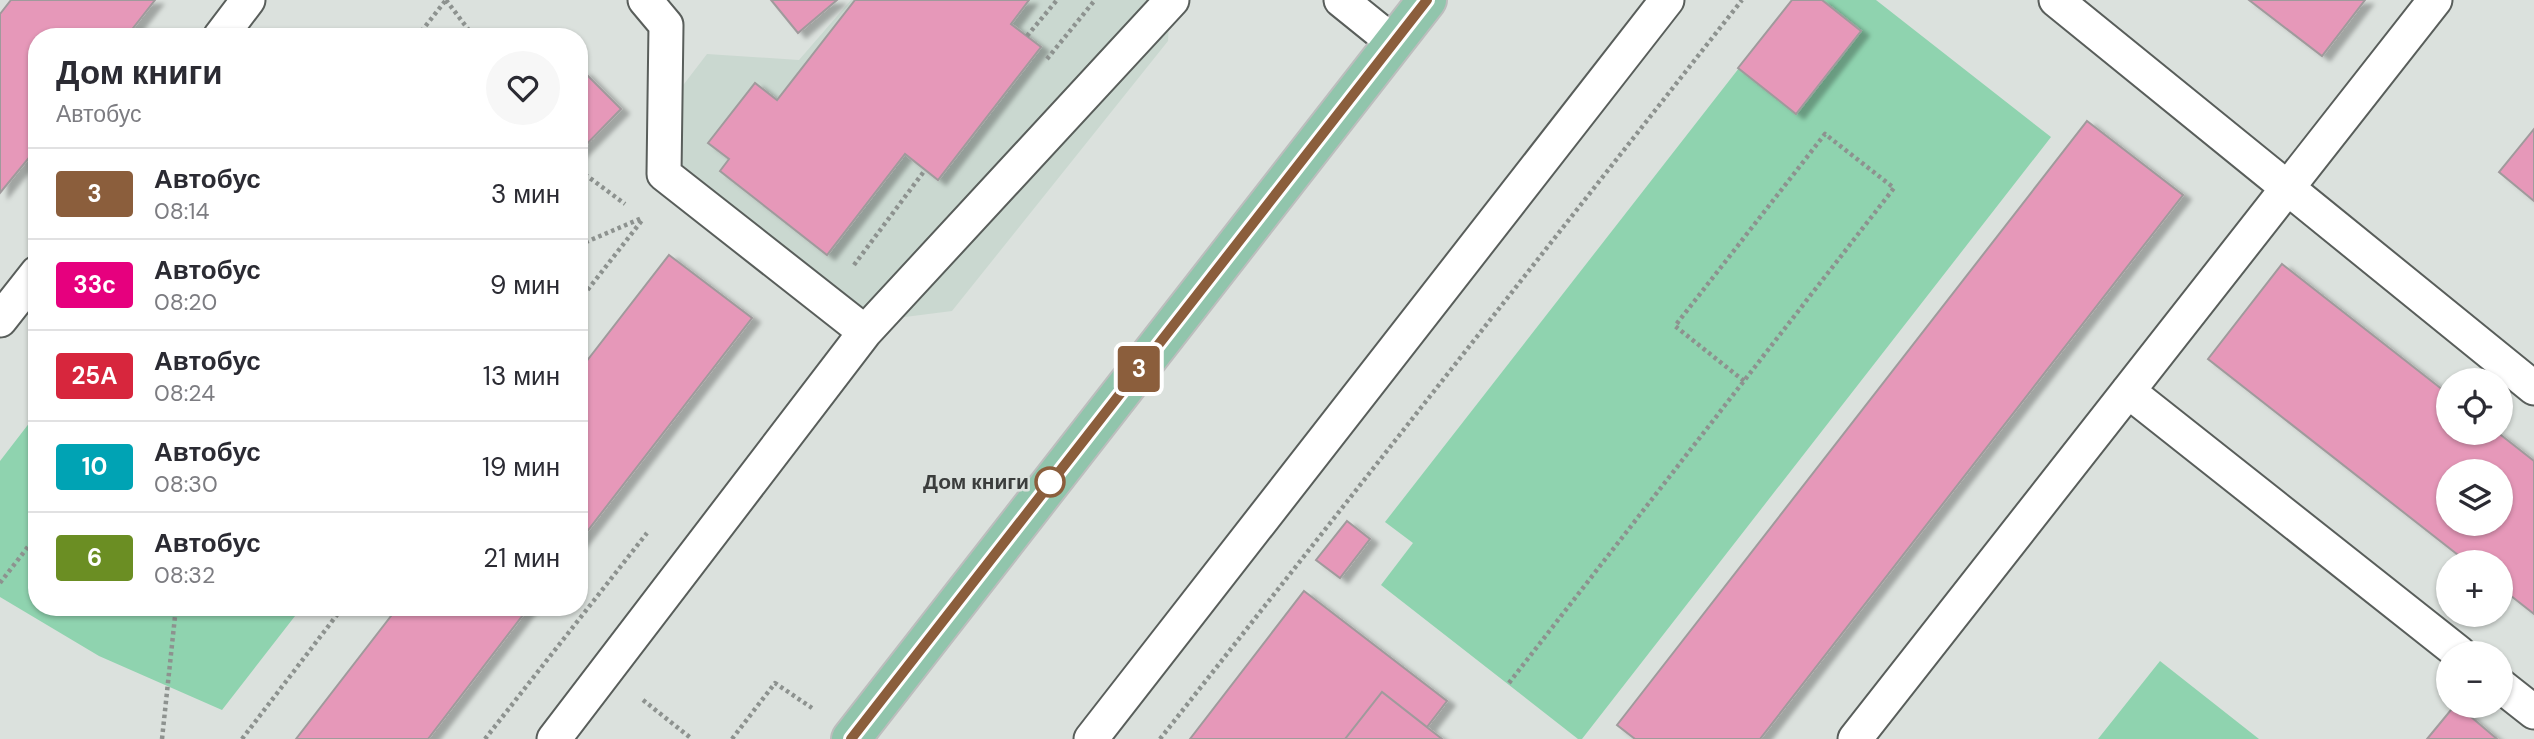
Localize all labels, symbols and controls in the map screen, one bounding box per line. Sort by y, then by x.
text: Дом книги [56,51,223,94]
button: heart [486,51,560,125]
text: Автобус [56,99,142,129]
text: Автобус [154,162,261,196]
text: 3 мин [491,177,560,211]
text: 3 [87,178,102,209]
text: 08:14 [154,196,210,226]
text: Автобус [154,253,261,287]
text: 9 мин [490,268,560,302]
text: 33с [73,269,116,300]
text: 08:20 [154,287,217,317]
text: Автобус [154,344,261,378]
line badge: 3 [1116,346,1162,392]
text: 3 [1132,353,1146,384]
text: 13 мин [483,359,560,393]
text: 25А [71,360,118,391]
map controls [2436,368,2513,718]
button: locate [2436,368,2513,445]
text: 08:24 [154,378,215,408]
text: Автобус [154,435,261,469]
text: 19 мин [482,450,560,484]
text: 10 [82,451,107,482]
button: layers [2436,459,2513,536]
marker: Дом книги [1035,467,1065,497]
place label: Дом книги [923,468,1029,496]
text: 08:30 [154,469,218,499]
text: Автобус [154,526,261,560]
text: 21 мин [483,541,560,575]
text: 6 [87,542,102,573]
button: + [2436,550,2513,627]
text: 08:32 [154,560,215,590]
button: − [2436,641,2513,718]

